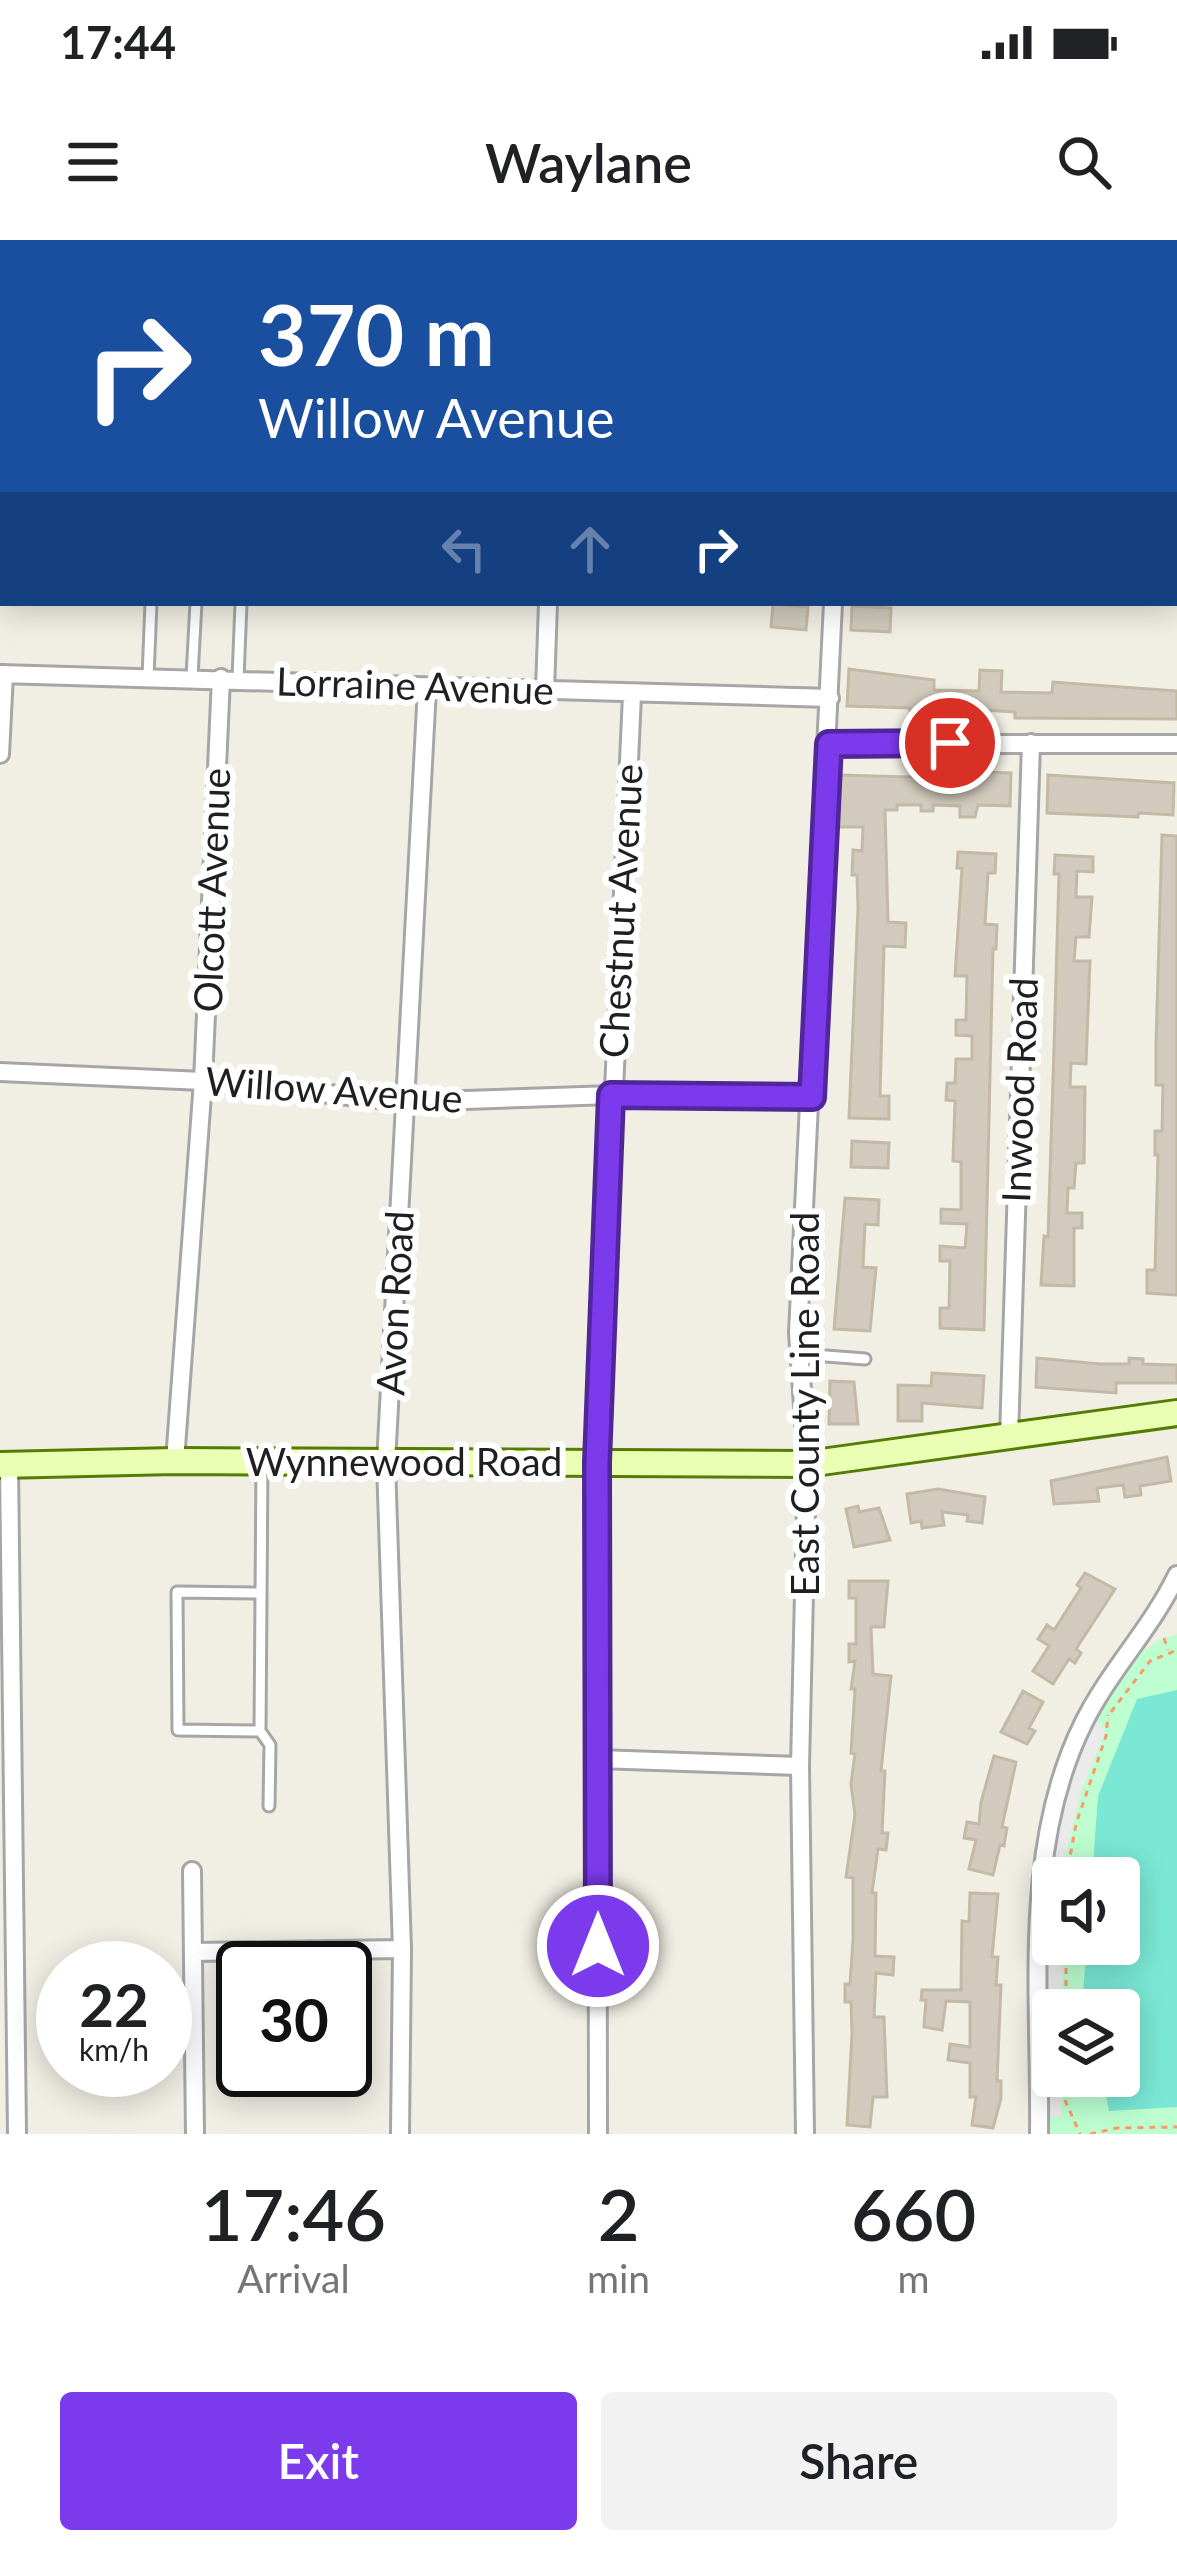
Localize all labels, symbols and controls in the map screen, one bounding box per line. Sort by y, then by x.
text: 17:44 [60,15,176,69]
icon: menu [60,129,126,195]
icon: search [1051,129,1117,195]
text: Waylane [485,130,692,195]
text: 370 m [258,283,495,384]
icon: right [60,288,216,444]
text: Willow Avenue [258,385,614,450]
icon: left [431,516,497,582]
icon: ahead [557,516,623,582]
icon: right [683,516,749,582]
street label: Lorraine Avenue [275,657,555,713]
pin [899,692,1001,794]
icon: arrive [917,710,983,776]
street label: Chestnut Avenue [589,763,651,1059]
street label: Olcott Avenue [184,767,238,1013]
street label: Inwood Road [992,977,1046,1203]
street label: Willow Avenue [204,1057,464,1121]
street label: Avon Road [366,1209,422,1396]
street label: East County Line Road [781,1212,827,1596]
street label: Wynnewood Road [246,1438,562,1484]
map controls [1032,1857,1140,2097]
button: sound [1032,1857,1140,1965]
position arrow [535,1883,661,2009]
speed limit sign: 30 [216,1941,372,2097]
text: 22 [79,1968,149,2040]
button: layers [1032,1989,1140,2097]
text: km/h [79,2031,149,2067]
text: 17:46 [201,2170,386,2256]
text: 2 [598,2170,639,2256]
text: 660 [851,2170,976,2256]
text: Arrival [237,2255,350,2301]
text: min [587,2255,650,2301]
text: m [898,2255,930,2301]
button: Exit [60,2392,577,2530]
button: Share [601,2392,1117,2530]

